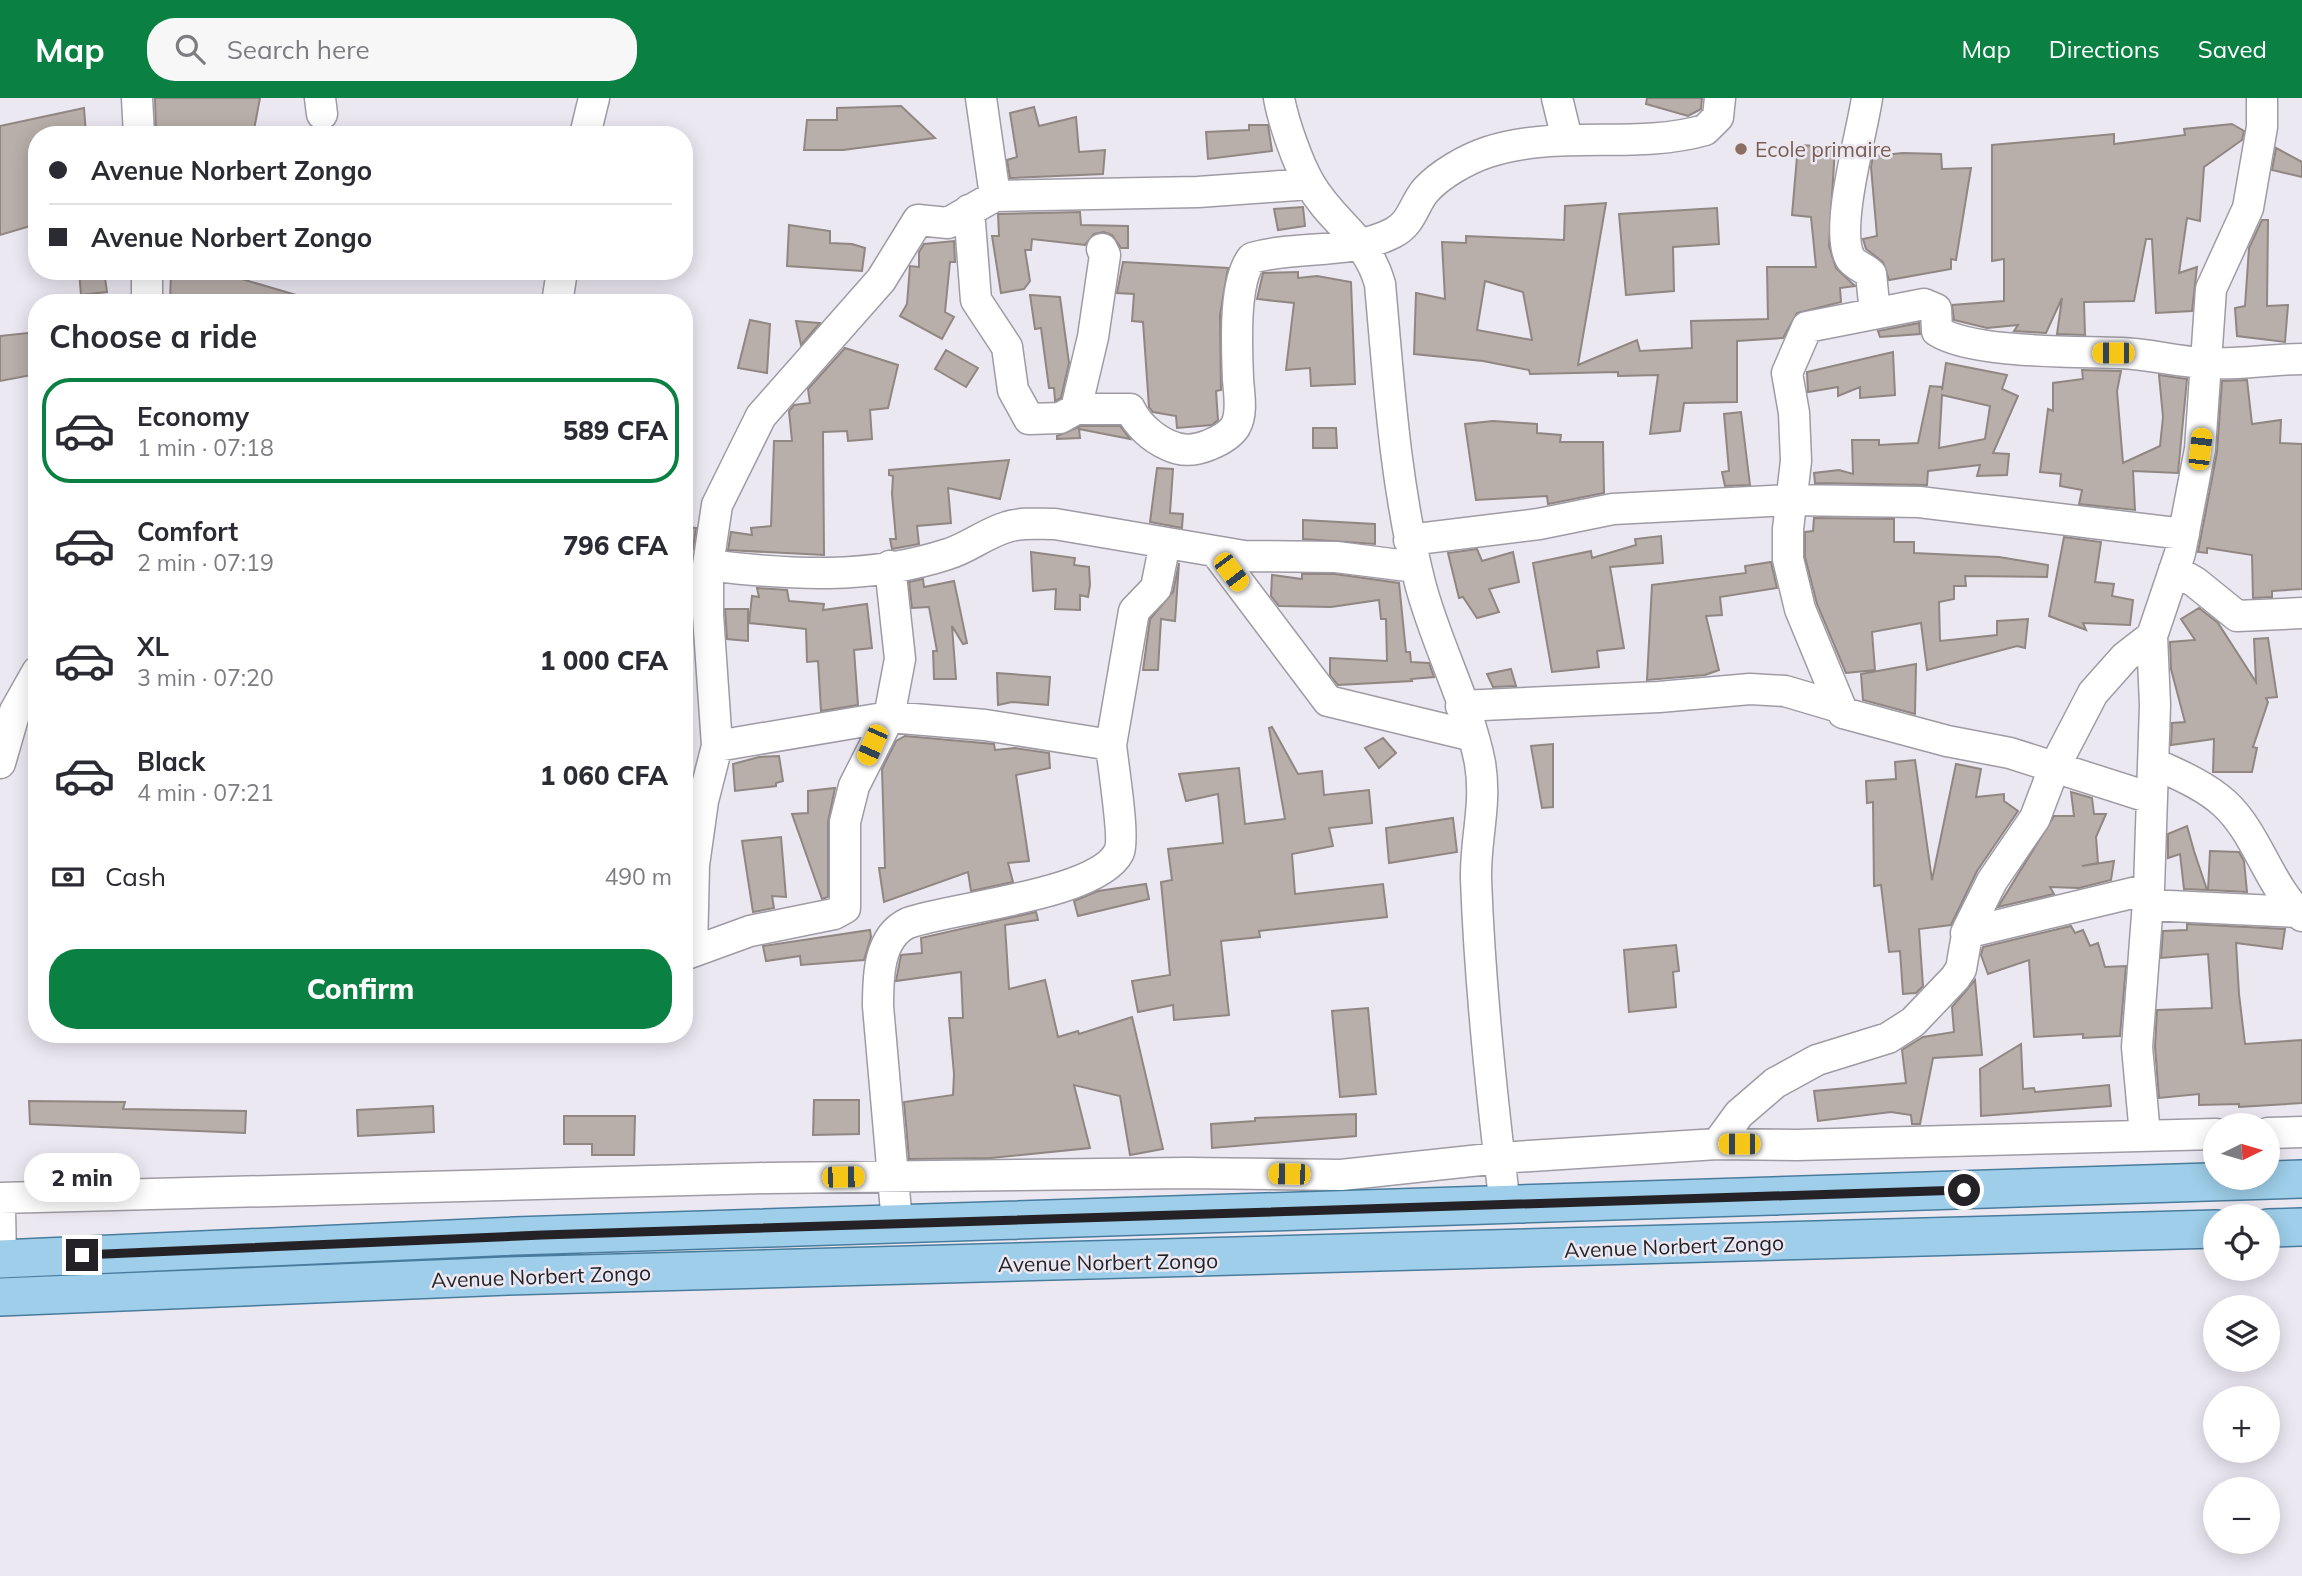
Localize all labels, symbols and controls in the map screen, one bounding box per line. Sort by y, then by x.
search box [147,18,637,81]
text: Map [35,29,105,70]
icon: search [171,30,209,68]
text: Search here [227,33,370,66]
text: Map [1961,34,2011,64]
text: Directions [2049,34,2160,64]
text: Saved [2198,34,2267,64]
place label: Ecole primaire [1755,136,1892,162]
marker: Ecole primaire [1733,141,1749,157]
text: Avenue Norbert Zongo [91,154,372,187]
text: Avenue Norbert Zongo [91,221,372,254]
text: Choose a ride [49,316,257,356]
car [2093,343,2135,364]
icon: car [53,399,116,462]
text: Economy [137,400,249,433]
text: 589 CFA [563,414,668,447]
car [2188,427,2213,471]
text: 1 min · 07:18 [137,433,274,462]
icon: car [53,514,116,577]
text: Comfort [137,515,238,548]
text: 796 CFA [563,529,668,562]
text: 2 min · 07:19 [137,548,274,577]
car [1210,549,1253,595]
icon: car [53,629,116,692]
text: XL [137,630,169,663]
text: 1 000 CFA [540,644,668,677]
text: 3 min · 07:20 [137,663,274,692]
car [854,722,891,768]
icon: car [53,744,116,807]
text: Black [137,745,205,778]
text: 1 060 CFA [540,759,668,792]
text: 4 min · 07:21 [137,778,274,807]
icon: cash [49,858,87,896]
text: Cash [105,860,166,893]
text: 490 m [604,862,672,891]
button: Confirm [49,949,672,1029]
north arrow [2203,1113,2280,1190]
map controls [2203,1113,2280,1554]
car [1719,1134,1761,1155]
callout: 2 min [24,1154,140,1202]
text: 2 min [51,1163,113,1192]
car [1268,1163,1311,1185]
car [822,1166,865,1188]
route start [1948,1174,1980,1206]
button: locate [2203,1204,2280,1281]
street label: Avenue Norbert Zongo [1564,1229,1784,1263]
route end [66,1239,98,1271]
street label: Avenue Norbert Zongo [998,1247,1218,1277]
street label: Avenue Norbert Zongo [431,1259,651,1293]
button: layers [2203,1295,2280,1372]
button: + [2203,1386,2280,1463]
button: − [2203,1477,2280,1554]

